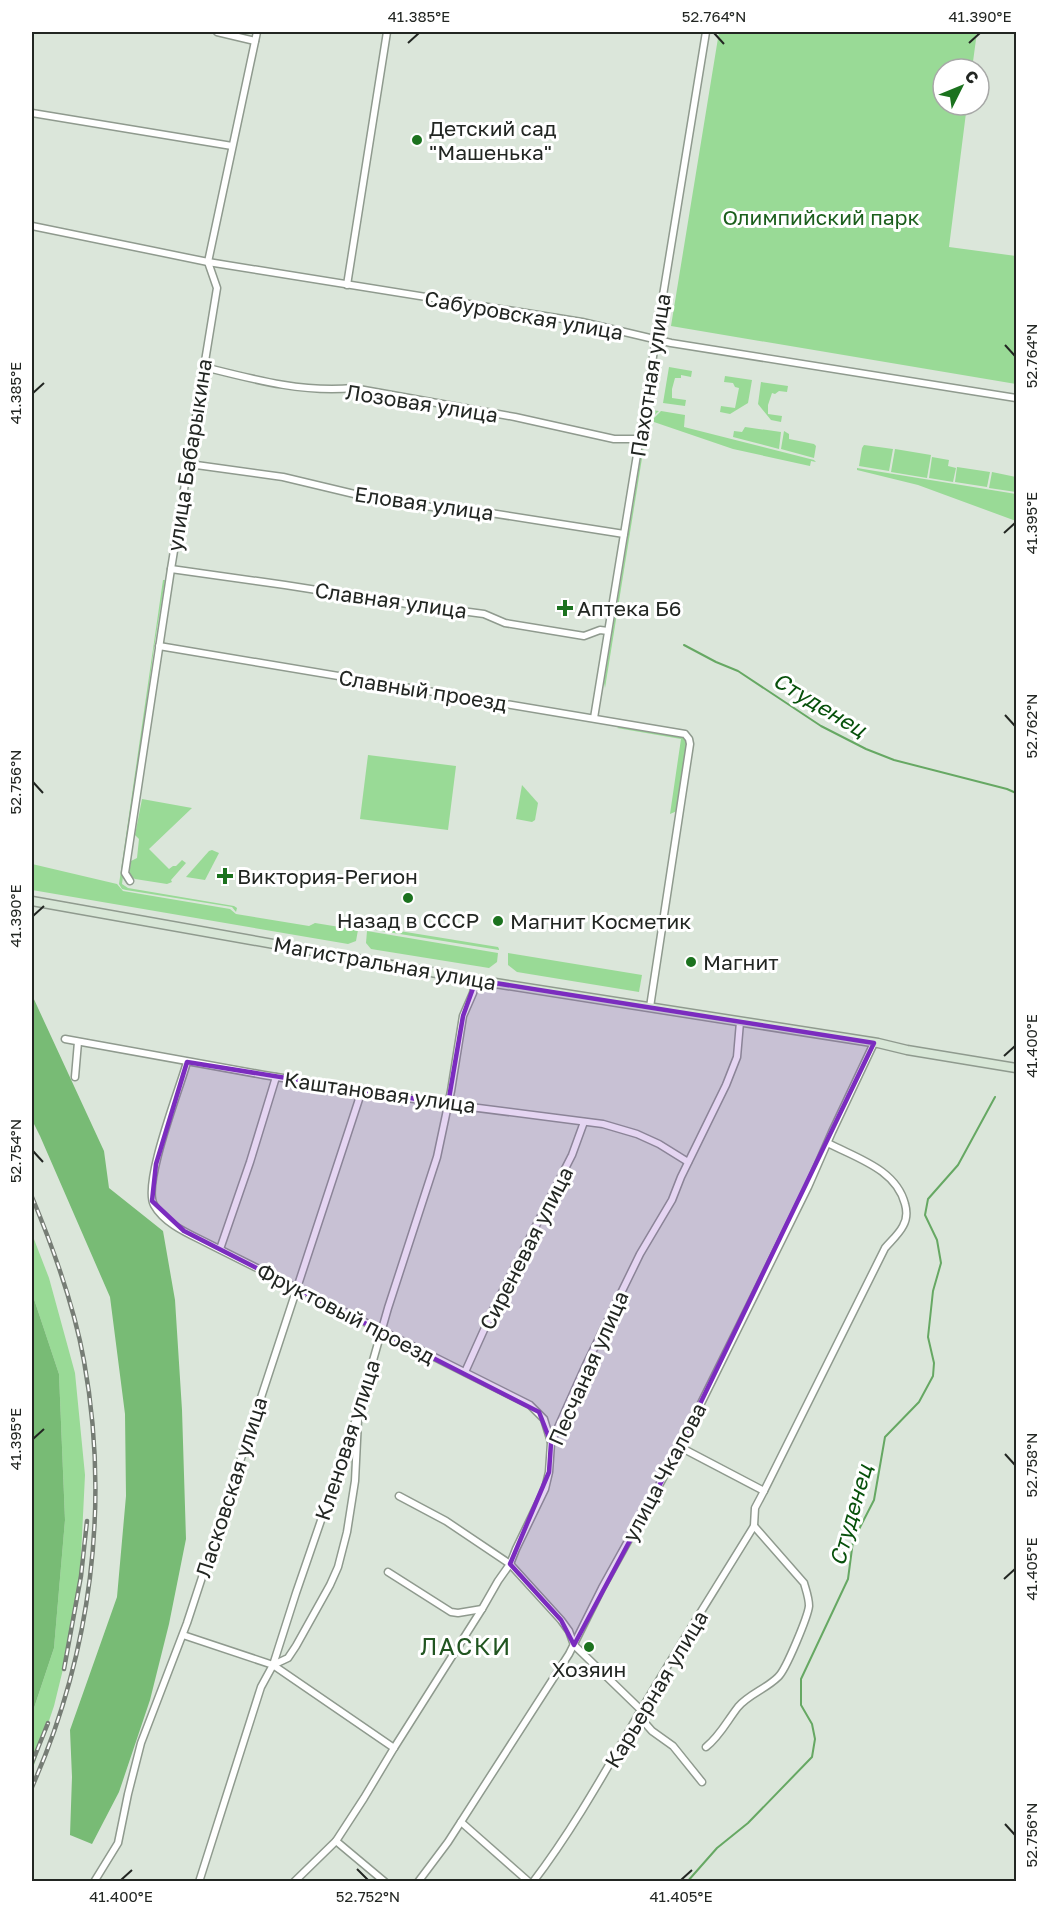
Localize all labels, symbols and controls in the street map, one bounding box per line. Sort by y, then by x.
text: 41.385°E [388,7,450,25]
text: 52.764°N [682,7,746,25]
text: 41.390°E [948,7,1012,25]
north arrow [931,57,991,117]
text: С [961,66,983,88]
place label: Детский сад "Машенька" [429,115,557,165]
marker: Детский сад "Машенька" [410,133,424,147]
park label: Олимпийский парк [722,204,920,230]
street label: Сабуровская улица [423,285,625,345]
street label: Пахотная улица [624,292,676,458]
text: 52.764°N [1022,324,1040,388]
street label: улица Бабарыкина [161,357,217,553]
text: 41.385°E [6,362,24,424]
street label: Лозовая улица [344,378,500,428]
street label: Еловая улица [353,480,495,526]
text: 41.395°E [1022,492,1040,554]
street label: Славная улица [313,576,469,624]
place label: Аптека Б6 [577,595,682,621]
marker: Аптека Б6 [558,601,572,615]
street label: Славный проезд [337,664,509,716]
water label: Студенец [769,666,873,743]
text: 52.762°N [1022,694,1040,758]
text: 52.756°N [6,750,24,814]
place label: Виктория-Регион [237,863,418,889]
marker: Виктория-Регион [218,869,232,883]
text: 41.390°E [6,884,24,948]
marker: Назад в СССР [401,891,415,905]
place label: Назад в СССР [337,907,479,933]
place label: Магнит Косметик [510,908,691,934]
marker: Магнит Косметик [491,914,505,928]
street label: Магистральная улица [272,931,498,995]
place label: Магнит [703,949,779,975]
marker: Магнит [684,955,698,969]
text: 41.400°E [1022,1014,1040,1078]
street label: Каштановая улица [283,1066,477,1118]
text: 52.754°N [6,1119,24,1183]
street label: Сиреневая улица [474,1162,578,1334]
street label: Фруктовый проезд [253,1257,440,1369]
street label: Песчаная улица [542,1287,634,1449]
street label: Кленовая улица [309,1356,385,1524]
street label: Ласковская улица [190,1393,272,1581]
street label: улица Чкалова [617,1398,711,1546]
text: 41.395°E [6,1408,24,1470]
text: 52.758°N [1022,1433,1040,1497]
water label: Студенец [823,1460,878,1569]
text: 41.405°E [1022,1537,1040,1601]
street label: Карьерная улица [599,1606,713,1772]
district label: ЛАСКИ [420,1631,512,1660]
marker: Хозяин [582,1640,596,1654]
place label: Хозяин [552,1656,626,1682]
text: 52.756°N [1022,1803,1040,1867]
text: 41.400°E [89,1887,153,1905]
text: 52.752°N [336,1887,400,1905]
text: 41.405°E [649,1887,713,1905]

